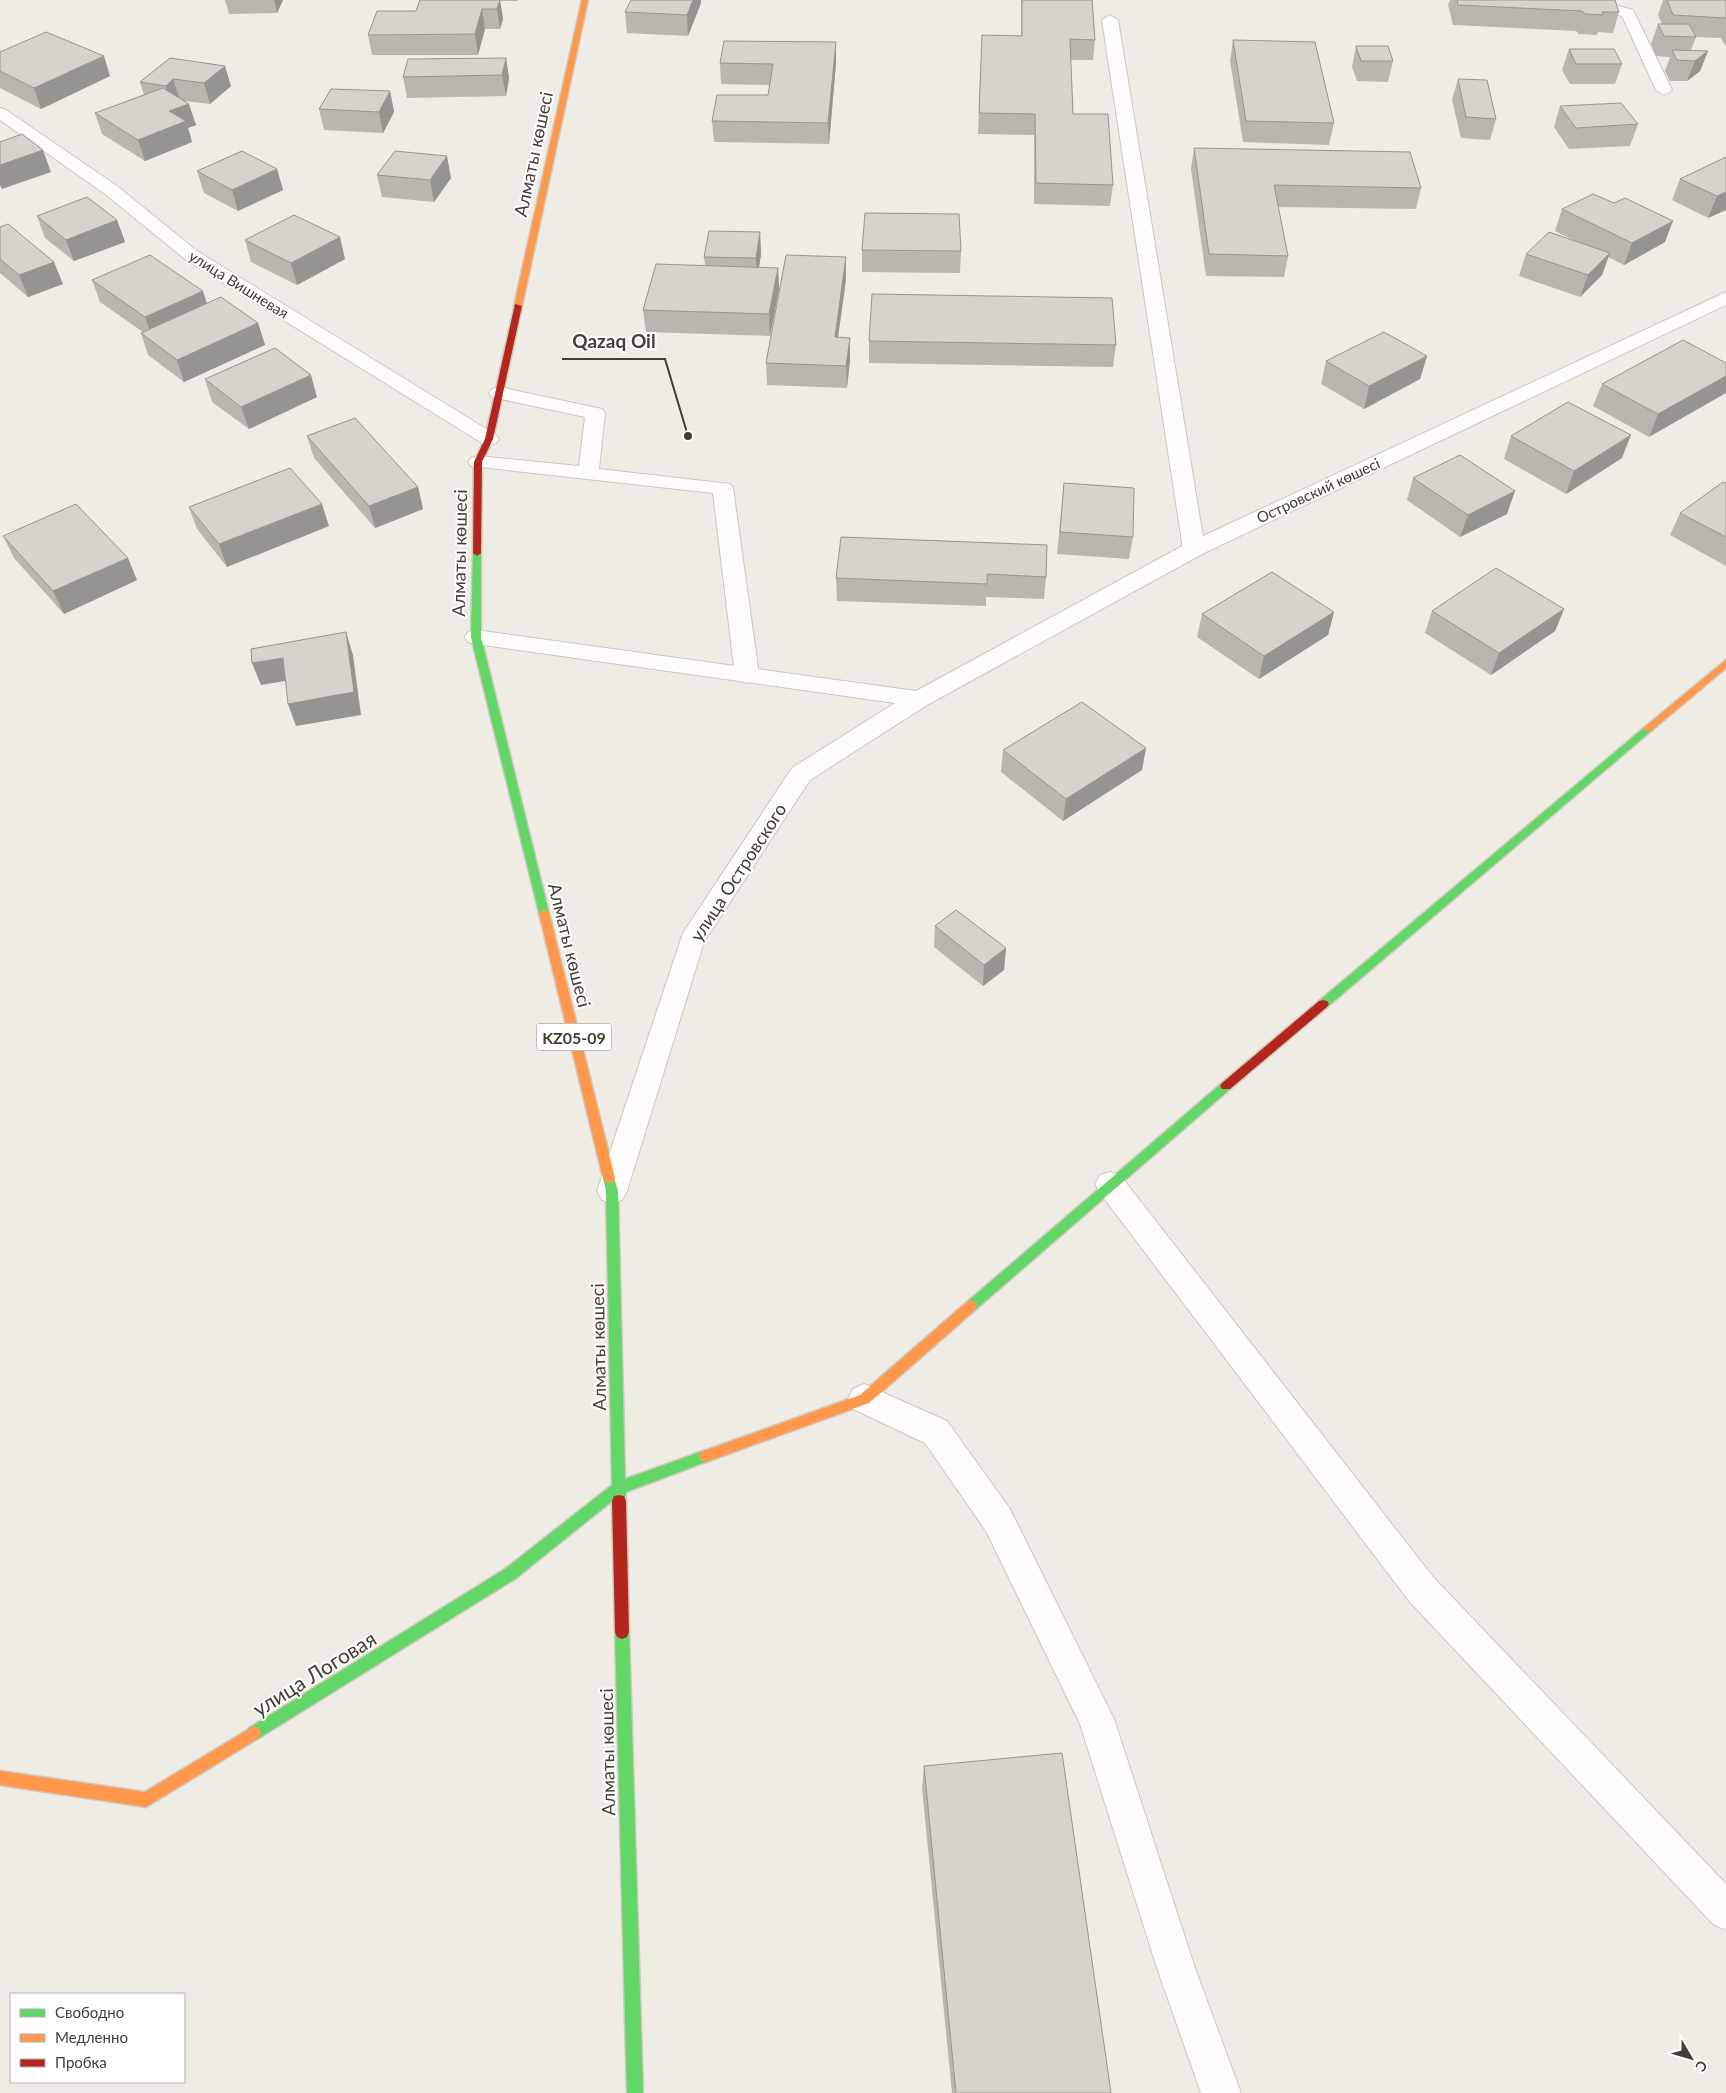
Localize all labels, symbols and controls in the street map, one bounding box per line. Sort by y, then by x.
street label: Алматы көшесі [509,89,557,219]
street label: улица Вишневая [186,246,292,322]
callout: Qazaq Oil [562,325,665,359]
text: Qazaq Oil [572,329,656,352]
street label: Островский көшесі [1253,454,1383,526]
street label: Алматы көшесі [447,489,471,617]
street label: улица Островского [685,799,791,945]
street label: Алматы көшесі [544,881,596,1009]
road number: KZ05-09 [536,1024,612,1050]
street label: Алматы көшесі [586,1283,610,1411]
street label: улица Логовая [248,1625,380,1721]
street label: Алматы көшесі [595,1688,619,1816]
legend [10,1993,185,2083]
text: Свободно [55,2003,124,2021]
text: Медленно [55,2028,128,2046]
north arrow [1666,2033,1716,2083]
text: Пробка [55,2053,107,2071]
text: С [1692,2057,1711,2076]

